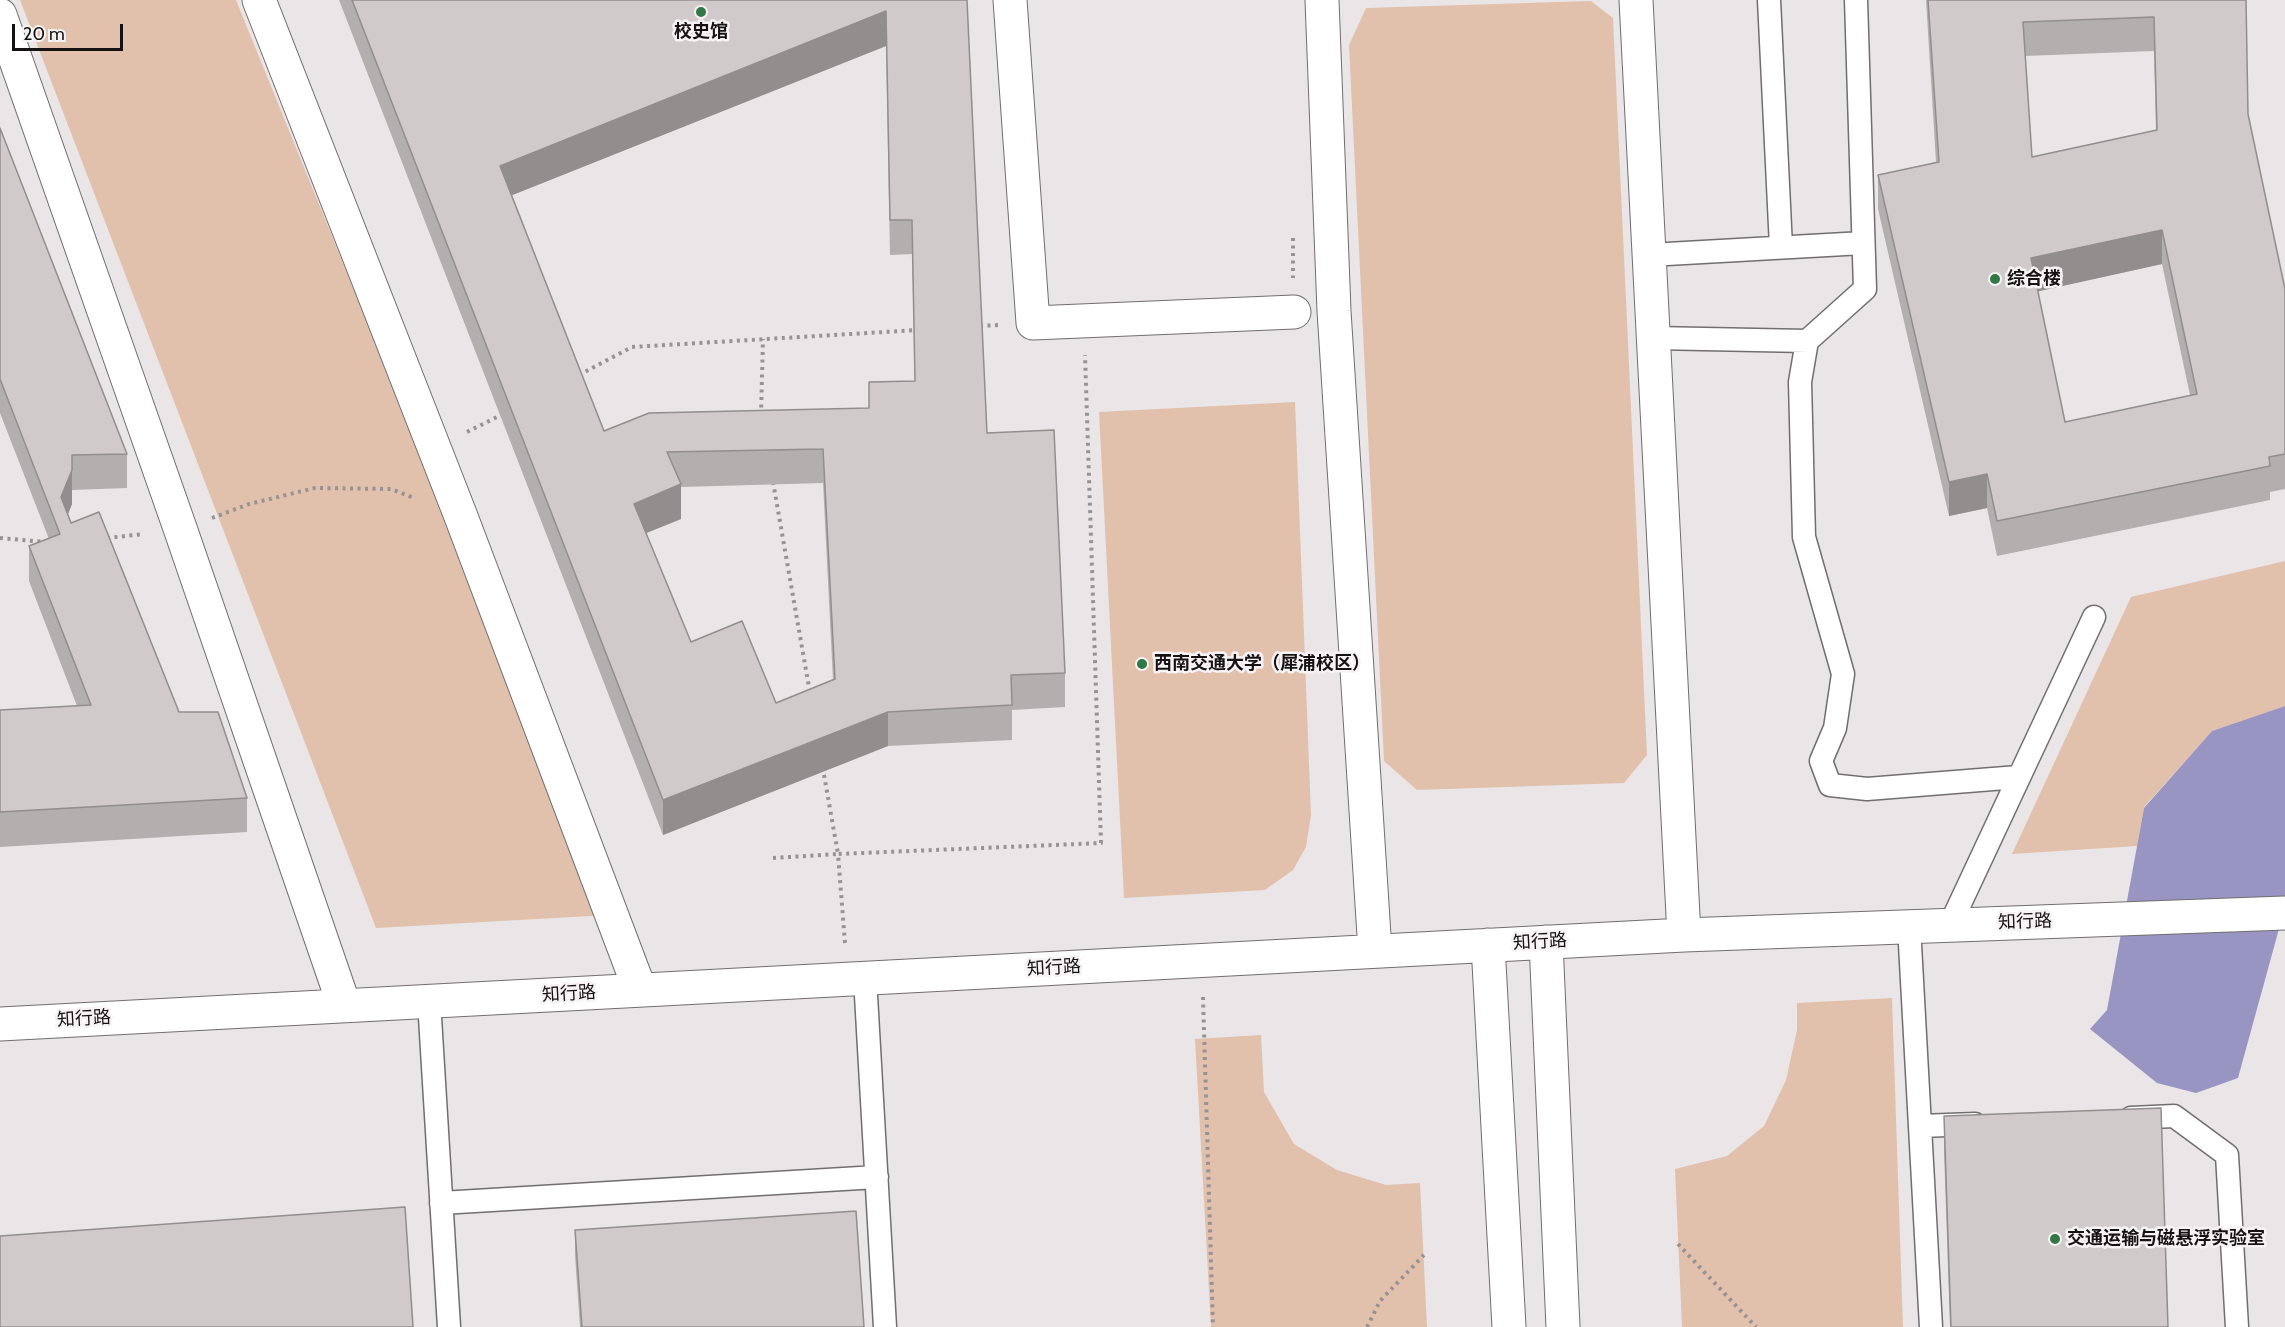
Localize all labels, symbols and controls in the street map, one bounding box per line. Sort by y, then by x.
marker: 校史馆 [694,5,708,19]
scale bar [15,12,126,50]
place label: 校史馆 [674,21,728,43]
text: 20 m [23,23,65,45]
place label: 综合楼 [2007,268,2061,290]
marker: 综合楼 [1988,272,2002,286]
place label: 西南交通大学（犀浦校区） [1154,653,1370,675]
marker: 西南交通大学（犀浦校区） [1135,657,1149,671]
street label: 知行路 [1998,910,2052,934]
street label: 知行路 [1512,930,1568,954]
street label: 知行路 [1026,956,1082,980]
street label: 知行路 [541,982,597,1006]
street label: 知行路 [56,1007,112,1031]
place label: 交通运输与磁悬浮实验室 [2067,1228,2265,1250]
marker: 交通运输与磁悬浮实验室 [2048,1232,2062,1246]

